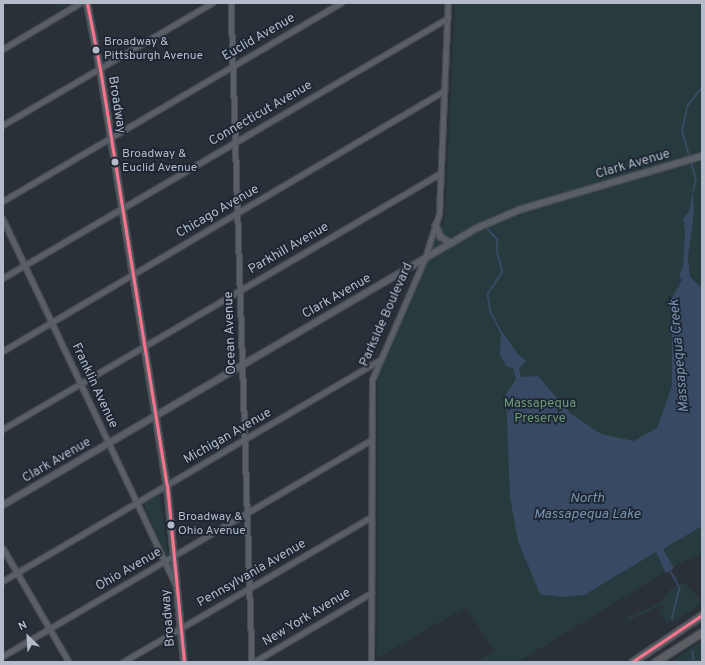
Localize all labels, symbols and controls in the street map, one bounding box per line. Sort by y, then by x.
street label: Euclid Avenue [220,11,298,65]
place label: Broadway & Pittsburgh Avenue [104,36,203,64]
marker: Broadway & Pittsburgh Avenue [91,45,101,55]
street label: Broadway [104,75,128,135]
street label: Connecticut Avenue [206,78,316,150]
street label: Clark Avenue [594,147,672,183]
place label: Broadway & Euclid Avenue [122,148,198,176]
marker: Broadway & Euclid Avenue [110,157,120,167]
street label: Chicago Avenue [174,182,262,242]
street label: Parkhill Avenue [246,220,332,278]
street label: Parkside Boulevard [357,261,417,369]
street label: Clark Avenue [300,271,374,323]
street label: Ocean Avenue [222,291,240,375]
water label: Massapequa Creek [667,299,693,413]
street label: Franklin Avenue [67,341,121,431]
park label: Massapequa Preserve [504,397,576,428]
street label: Michigan Avenue [181,405,275,469]
street label: Clark Avenue [20,435,94,487]
water label: North Massapequa Lake [534,491,640,524]
place label: Broadway & Ohio Avenue [178,511,246,539]
marker: Broadway & Ohio Avenue [166,520,176,530]
street label: Pennsylvania Avenue [195,536,309,612]
street label: Ohio Avenue [93,545,165,595]
street label: New York Avenue [260,585,354,651]
street label: Broadway [159,588,179,648]
north arrow [8,617,48,657]
text: N [16,618,29,634]

